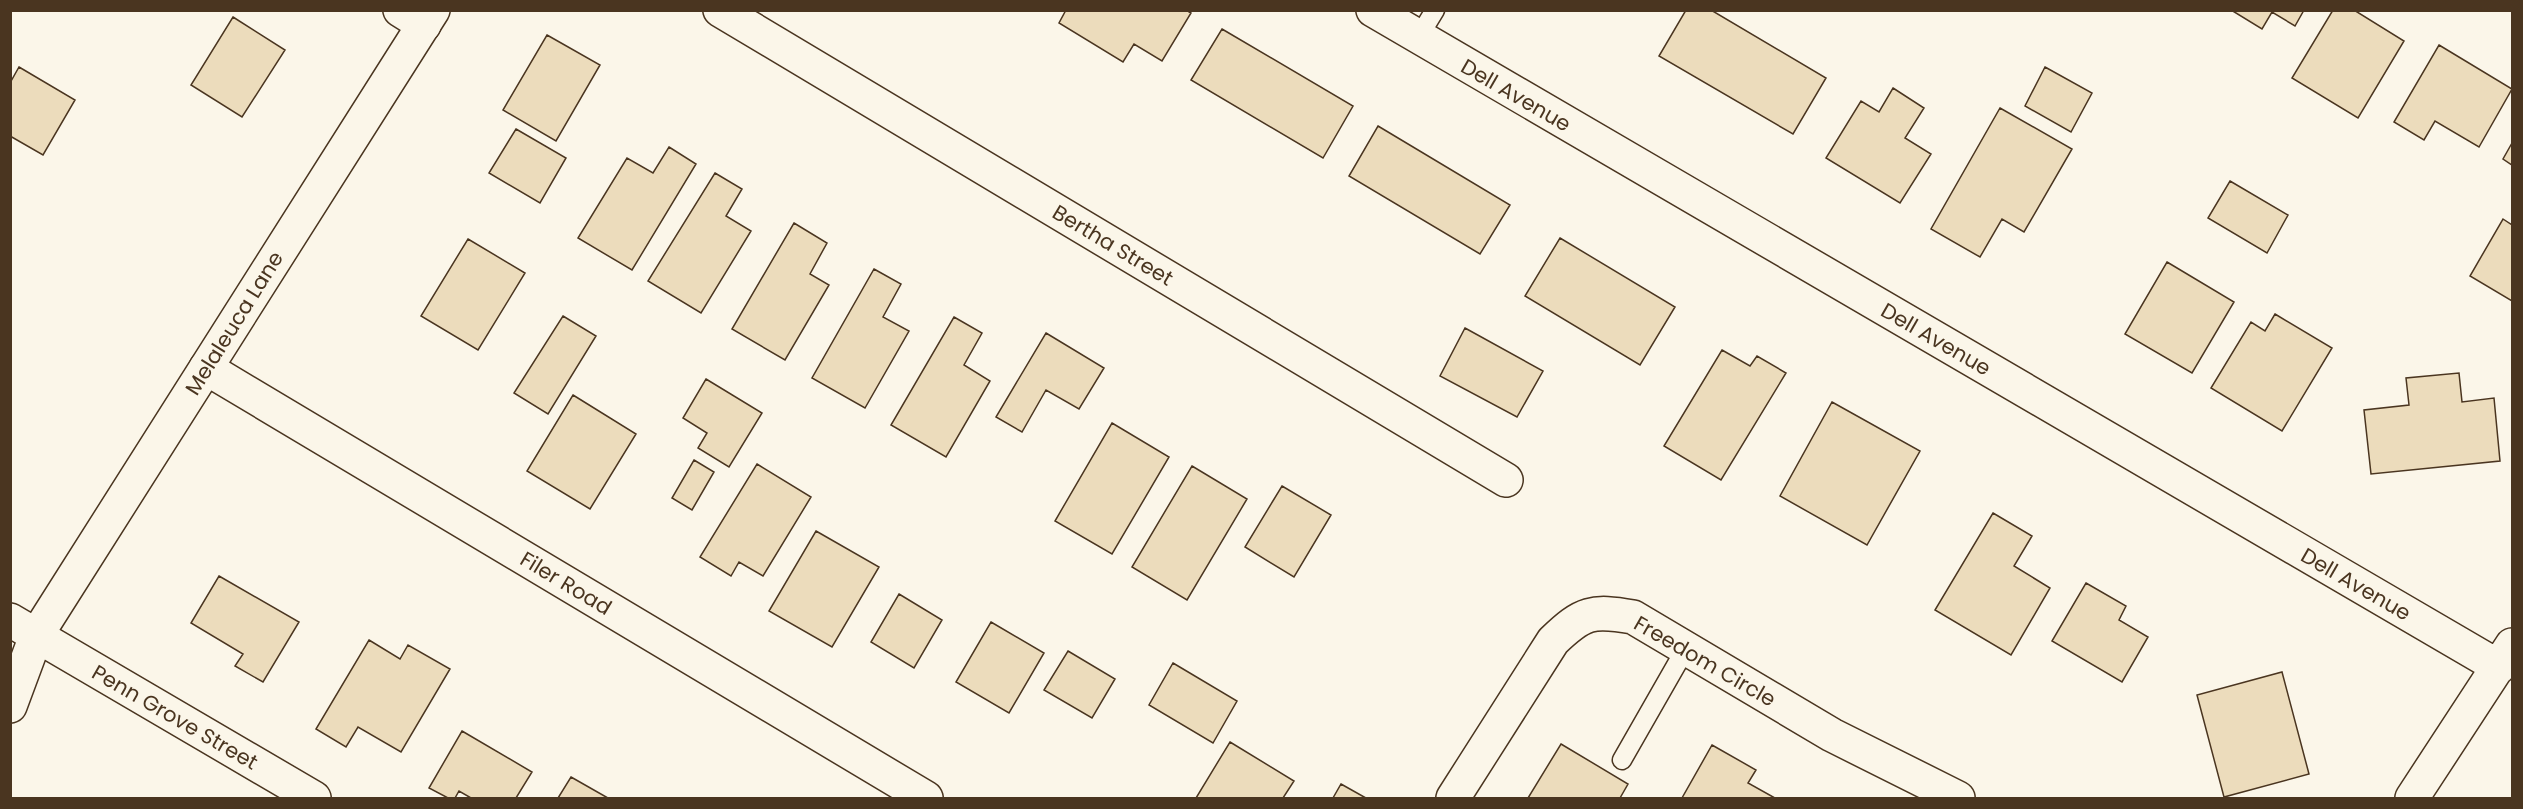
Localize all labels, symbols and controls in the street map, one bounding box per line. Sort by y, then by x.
street label: Dell Avenue [1456,52,1576,138]
street label: Bertha Street [1047,198,1179,292]
street label: Melaleuca Lane [178,246,290,400]
street label: Dell Avenue [1876,296,1996,382]
street label: Dell Avenue [2296,541,2416,627]
street label: Filer Road [515,544,617,622]
street label: Freedom Circle [1629,609,1781,713]
street label: Penn Grove Street [87,658,263,776]

